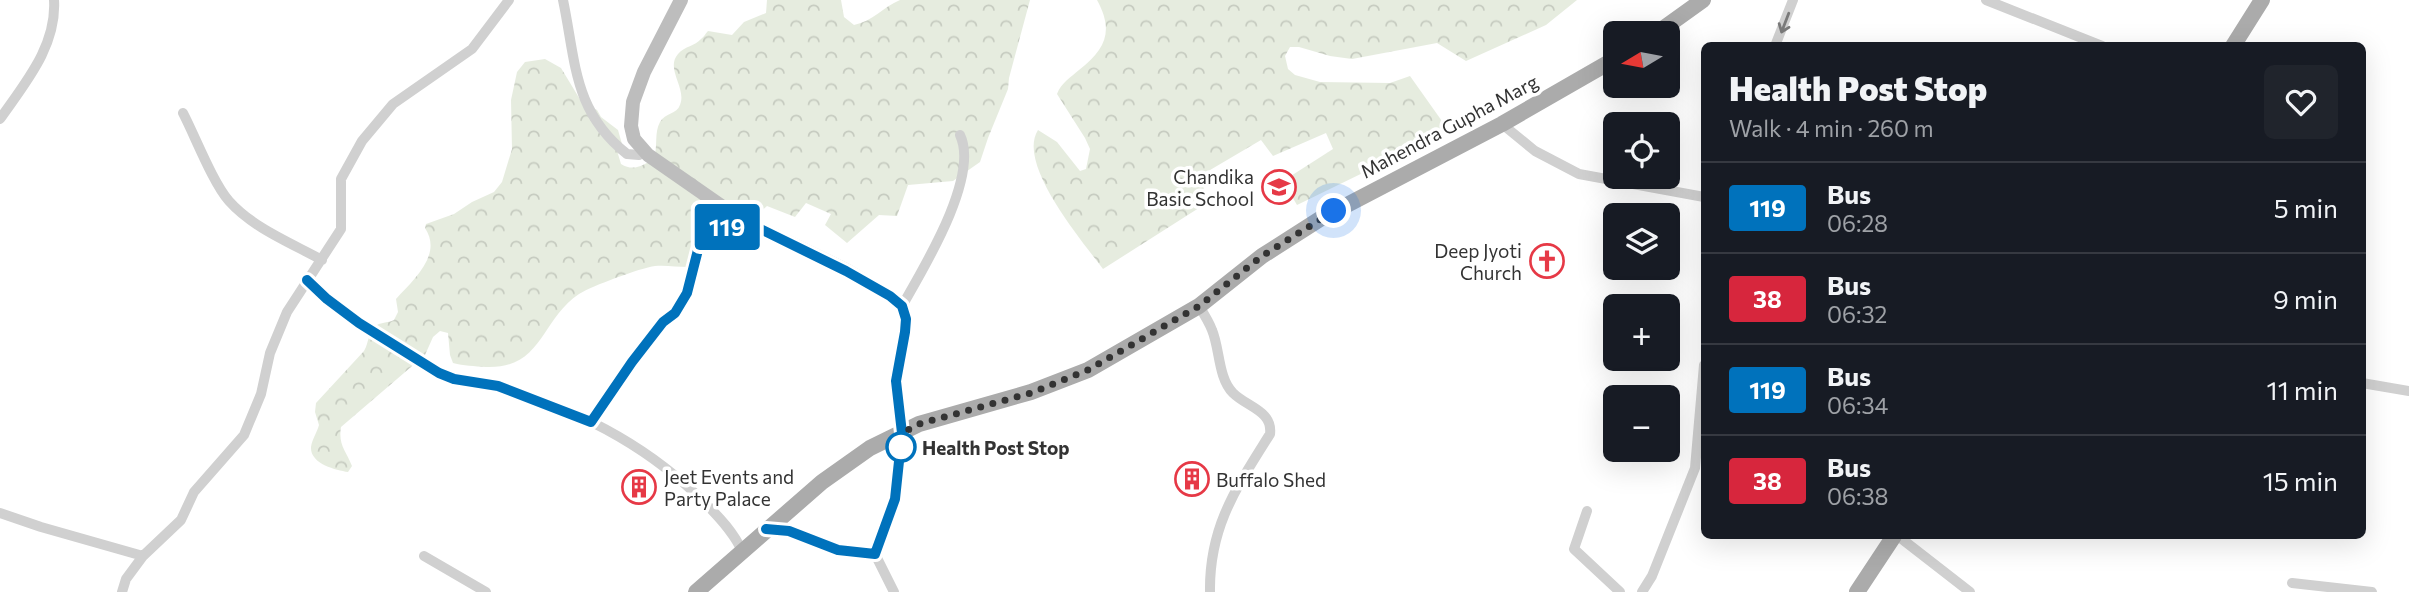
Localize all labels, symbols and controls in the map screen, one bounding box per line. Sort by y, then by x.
one-way arrow [1777,12,1790,33]
north arrow [1603,21,1680,98]
map controls [1603,21,1680,462]
button: heart [2264,65,2338,139]
text: Health Post Stop [1729,67,1987,108]
street label: Mahendra Gupha Marg [1356,69,1542,183]
button: locate [1603,112,1680,189]
text: Walk · 4 min · 260 m [1729,114,1934,142]
place label: Chandika Basic School [1146,165,1254,210]
school or university icon: Chandika Basic School [1260,168,1298,206]
text: Bus [1827,178,1871,209]
text: 5 min [2274,192,2338,223]
your location [1316,193,1351,228]
text: 119 [1749,193,1786,222]
button: layers [1603,203,1680,280]
line badge: 119 [687,204,767,250]
text: 06:28 [1827,209,1888,237]
text: 119 [709,212,745,241]
place label: Deep Jyoti Church [1434,239,1522,284]
church icon: Deep Jyoti Church [1528,242,1566,280]
text: Bus [1827,269,1871,300]
text: 9 min [2273,283,2338,314]
text: 38 [1753,284,1782,313]
button: + [1603,294,1680,371]
text: 06:32 [1827,300,1887,328]
text: Bus [1827,360,1871,391]
text: 11 min [2267,374,2338,405]
text: 119 [1749,375,1786,404]
button: − [1603,385,1680,462]
text: 06:34 [1827,391,1888,419]
marker: Health Post Stop [886,432,916,462]
place label: Health Post Stop [922,436,1070,459]
text: Bus [1827,451,1871,482]
building icon: Buffalo Shed [1173,460,1211,498]
place label: Jeet Events and Party Palace [664,465,794,510]
text: 15 min [2263,465,2338,496]
text: 38 [1753,466,1782,495]
building icon: Jeet Events and Party Palace [620,468,658,506]
place label: Buffalo Shed [1216,468,1326,491]
text: 06:38 [1827,482,1888,510]

